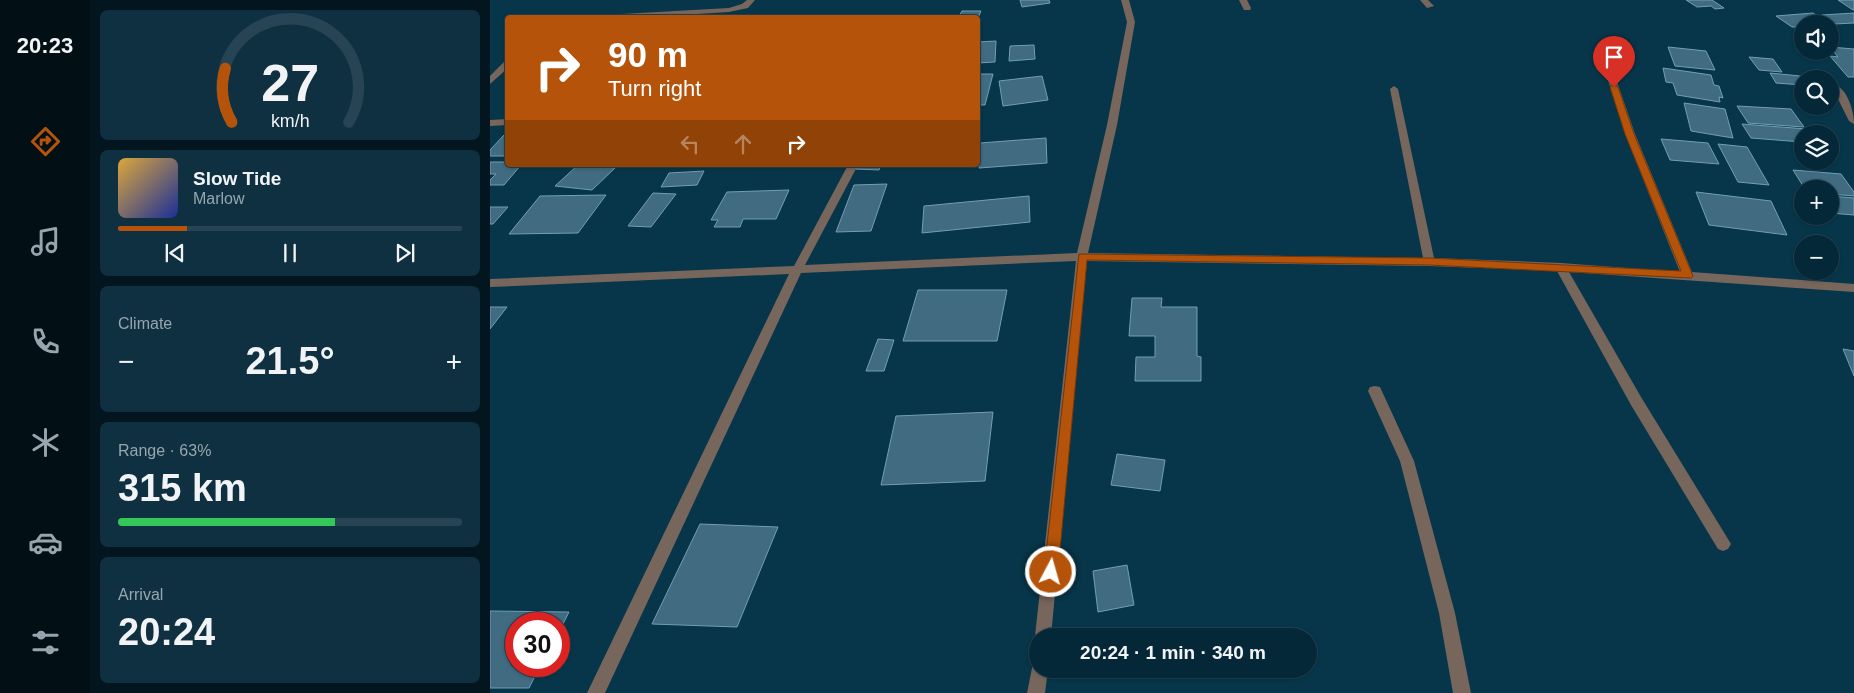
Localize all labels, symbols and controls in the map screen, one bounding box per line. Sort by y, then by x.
map controls [1794,15,1839,280]
button: sound [1794,15,1839,60]
text: 20:23 [17,33,73,58]
icon: right [525,35,590,100]
text: 90 m [608,35,688,74]
pin [1593,36,1635,87]
icon: arrive [1600,43,1628,71]
text: 27 [261,54,319,112]
button: search [1794,70,1839,115]
text: Turn right [608,76,701,101]
text: km/h [271,111,309,131]
icon: directions [28,124,63,159]
button: layers [1794,125,1839,170]
icon: left [676,130,704,158]
icon: ahead [729,130,757,158]
icon: right [782,130,810,158]
text: Slow Tide [193,168,281,189]
button: + [1794,180,1839,225]
text: Marlow [193,190,245,207]
icon: music [28,224,63,259]
button: − [1794,235,1839,280]
icon: previous [161,239,189,267]
icon: pause [276,239,304,267]
icon: next [391,239,419,267]
text: Climate [118,315,172,332]
icon: phone [28,324,63,359]
text: 21.5° [245,340,335,382]
text: − [118,346,134,377]
text: + [446,346,462,377]
icon: climate [28,425,63,460]
text: Range · 63% [118,442,211,459]
text: 315 km [118,467,247,509]
icon: car [28,525,63,560]
position arrow [1024,545,1076,597]
text: Arrival [118,586,163,603]
text: 20:24 [118,611,215,653]
speed limit sign: 30 [505,612,570,677]
icon: filters [28,625,63,660]
text: 20:24 · 1 min · 340 m [1080,642,1266,663]

